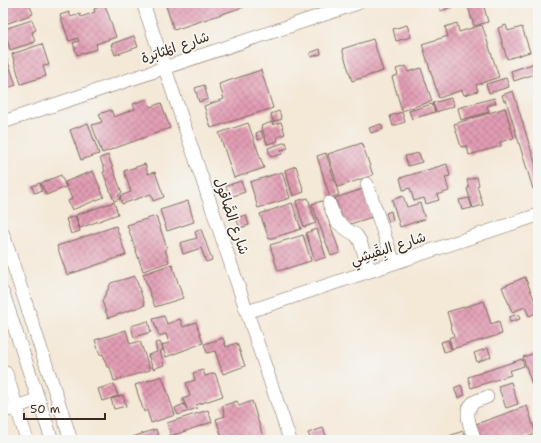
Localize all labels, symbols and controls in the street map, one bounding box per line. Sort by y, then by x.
street label: شارع المُثابَرة [138,27,212,68]
street label: شارع الصَّاقول [209,175,254,257]
street label: شارع البِقَيشِي [348,227,429,272]
scale bar [24,395,105,421]
text: 50 m [30,401,60,417]

